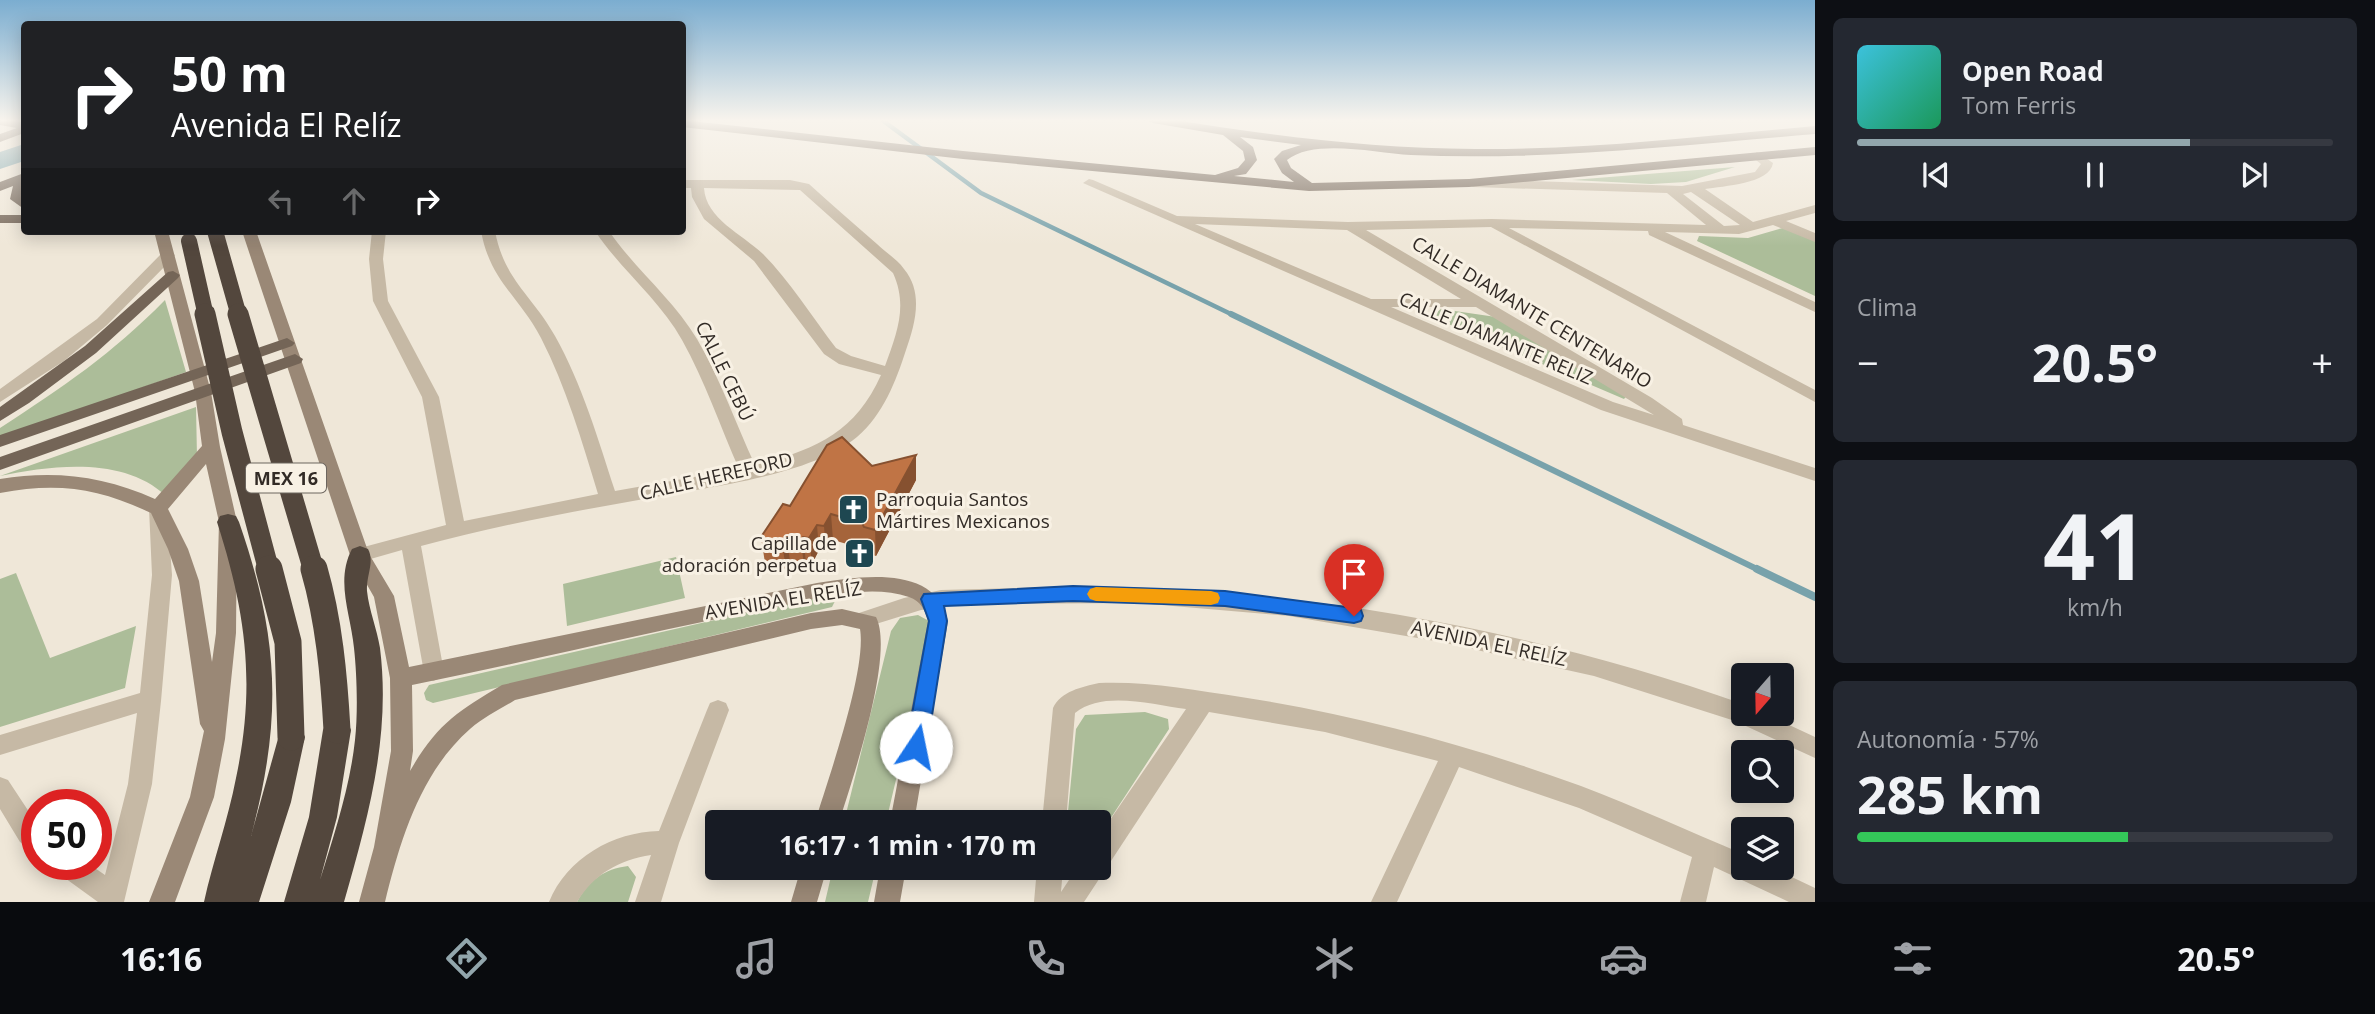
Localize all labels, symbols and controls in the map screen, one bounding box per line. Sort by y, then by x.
text: 50 m [171,40,288,106]
icon: right [56,49,147,140]
text: Open Road [1962,53,2104,89]
text: Tom Ferris [1962,89,2076,121]
text: Avenida El Relíz [171,103,402,146]
icon: previous [1917,156,1955,194]
icon: pause [2076,156,2114,194]
icon: next [2235,156,2273,194]
icon: left [262,182,300,220]
icon: ahead [335,182,373,220]
icon: right [408,182,446,220]
street label: CALLE DIAMANTE CENTENARIO [1407,230,1657,394]
street label: CALLE DIAMANTE RELIZ [1395,285,1597,391]
text: Clima [1857,291,1917,323]
street label: CALLE CEBÚ [690,317,760,425]
text: 20.5° [2032,326,2158,397]
text: − [1857,336,1879,388]
text: + [2311,336,2333,388]
street label: CALLE HEREFORD [637,446,795,506]
road number: MEX 16 [246,464,326,492]
text: 41 [2043,483,2147,607]
place label: Parroquia Santos Mártires Mexicanos [876,486,1050,534]
church icon: Parroquia Santos Mártires Mexicanos [836,493,870,527]
place label: Capilla de adoración perpetua [662,530,837,578]
church icon: Capilla de adoración perpetua [843,537,877,571]
pin [1324,544,1384,616]
icon: arrive [1335,555,1373,593]
street label: AVENIDA EL RELÍZ [703,575,863,625]
text: km/h [2067,591,2123,623]
street label: AVENIDA EL RELÍZ [1409,614,1569,672]
north arrow [1731,663,1794,726]
map controls [1731,663,1794,880]
position arrow [879,710,953,784]
text: Autonomía · 57% [1857,723,2039,755]
button: search [1731,740,1794,803]
text: 285 km [1857,758,2043,829]
speed limit sign: 50 [21,789,112,880]
button: layers [1731,817,1794,880]
text: 16:17 · 1 min · 170 m [779,827,1037,863]
icon: directions [442,934,491,983]
icon: music [732,934,781,983]
icon: phone [1021,934,1070,983]
icon: climate [1310,934,1359,983]
icon: car [1599,934,1648,983]
icon: filters [1888,934,1937,983]
text: 16:16 [120,937,202,980]
text: 20.5° [2177,937,2255,980]

